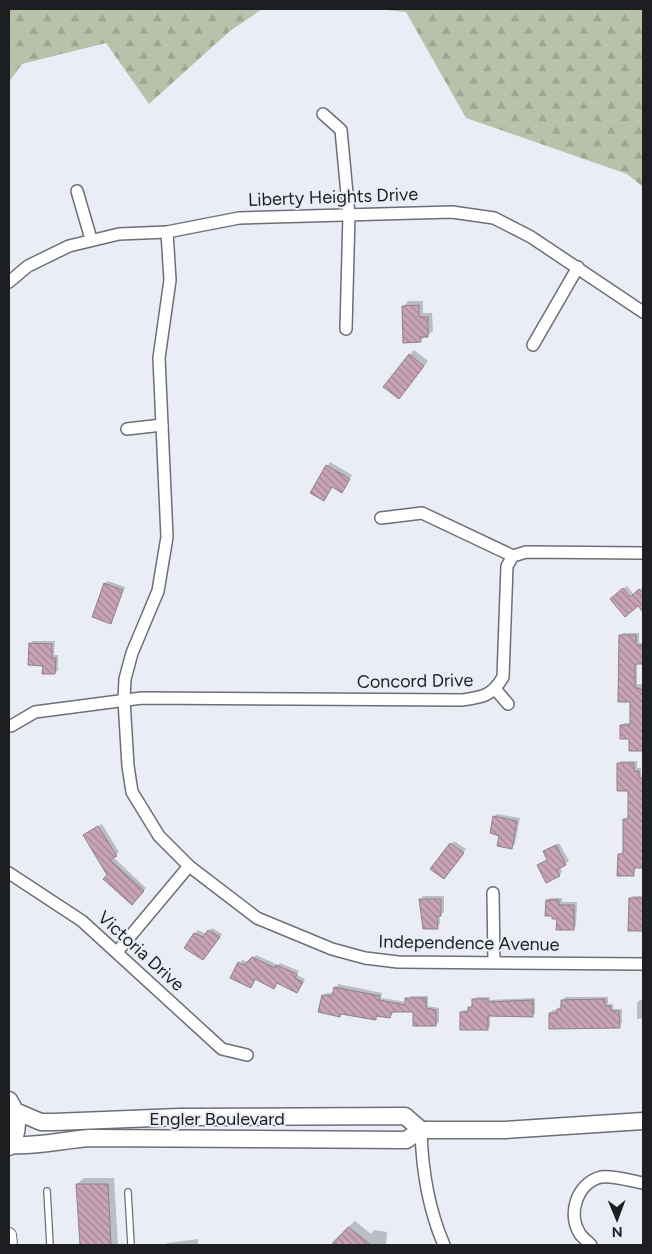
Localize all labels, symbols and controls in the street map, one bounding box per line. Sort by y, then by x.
street label: Liberty Heights Drive [248,183,419,211]
street label: Concord Drive [357,669,474,693]
street label: Victoria Drive [93,906,189,996]
street label: Independence Avenue [378,930,560,956]
street label: Engler Boulevard [149,1108,285,1130]
north arrow [592,1194,642,1244]
text: N [612,1223,623,1240]

